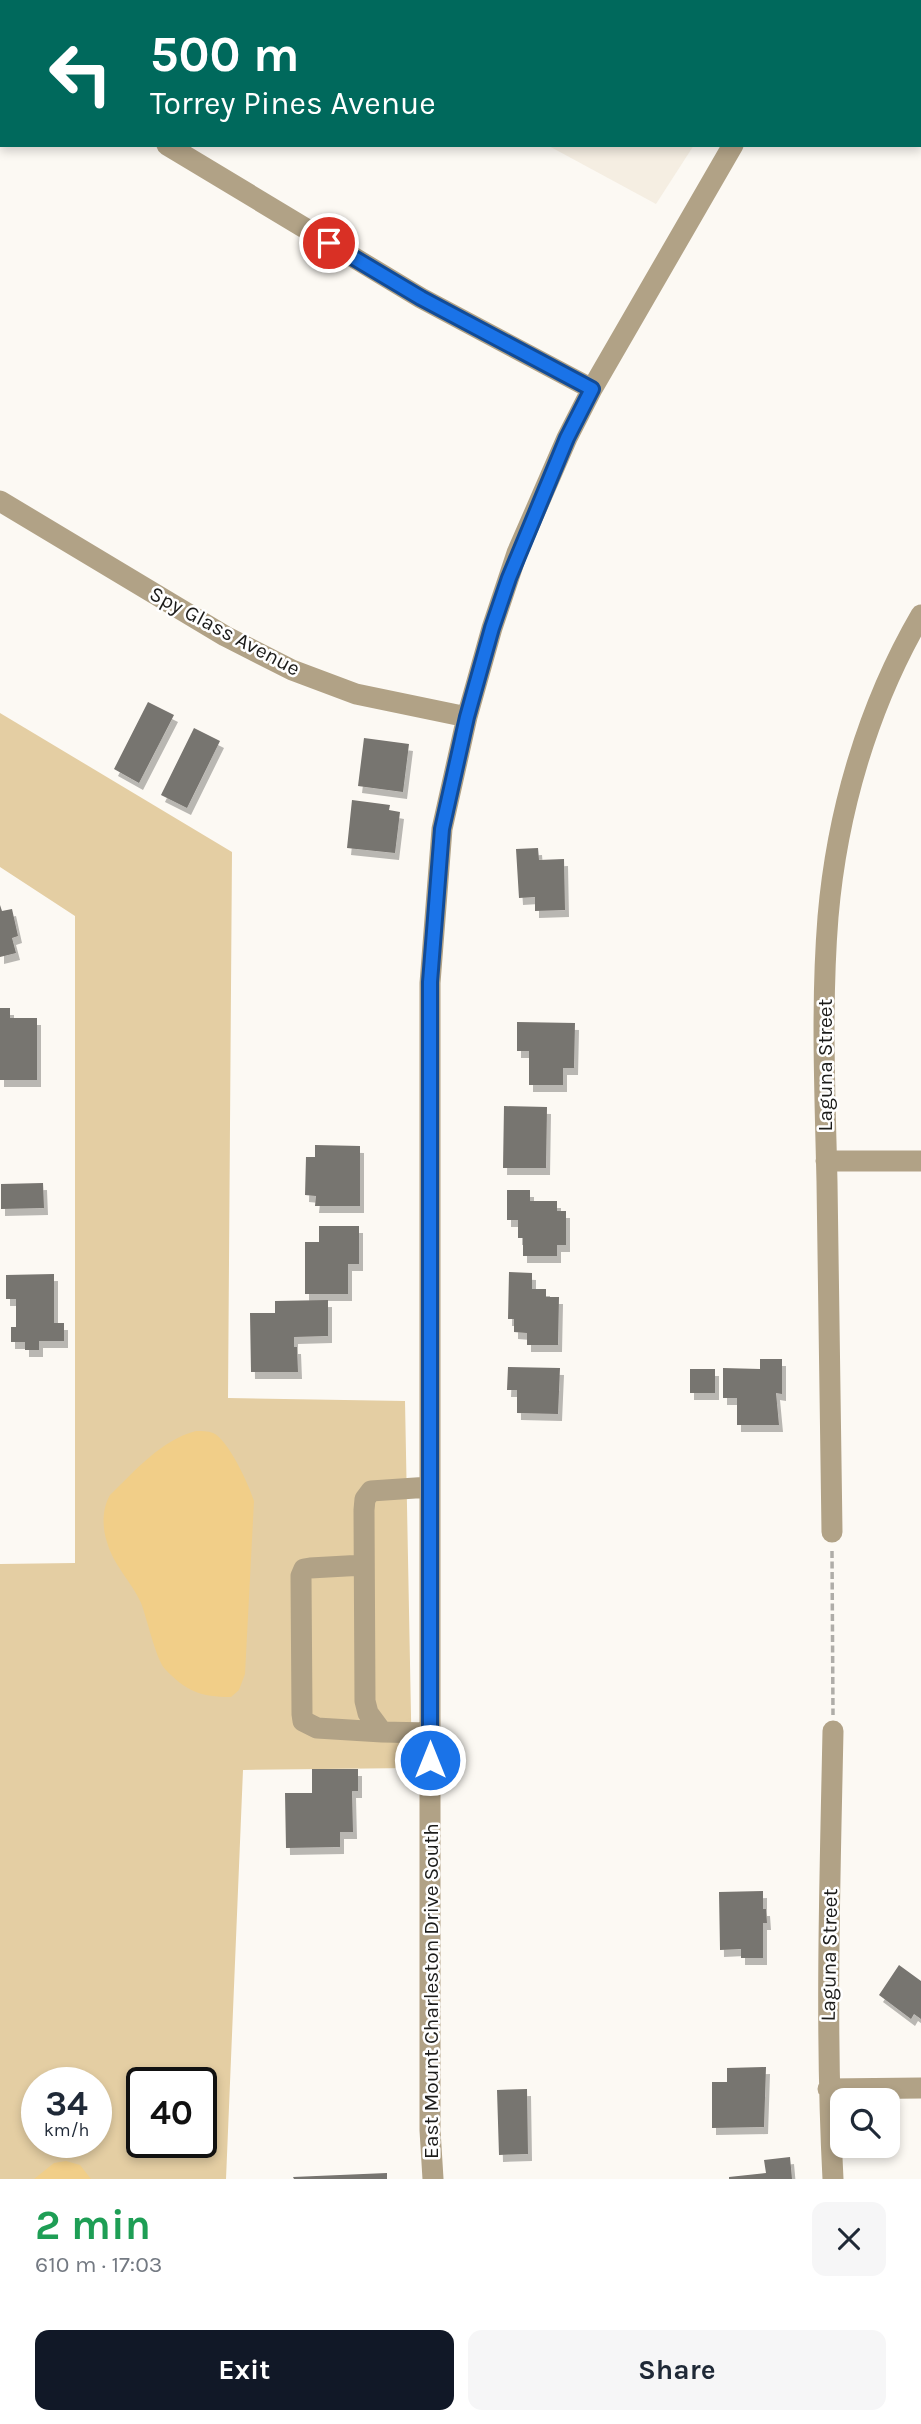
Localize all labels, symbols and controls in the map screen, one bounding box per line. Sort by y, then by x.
text: 500 m [150,26,299,83]
icon: left [35,28,126,119]
text: Torrey Pines Avenue [150,85,436,122]
pin [299,213,359,273]
icon: arrive [310,224,348,262]
street label: Spy Glass Avenue [146,581,304,681]
street label: Laguna Street [813,998,837,1131]
position arrow [393,1723,467,1797]
street label: East Mount Charleston Drive South [419,1823,443,2159]
street label: Laguna Street [816,1888,842,2022]
speed limit sign: 40 [126,2067,217,2158]
text: 34 [45,2083,88,2124]
map controls [830,2088,900,2158]
button: search [830,2088,900,2158]
text: km/h [44,2119,89,2141]
text: 2 min [35,2200,151,2250]
button: close [812,2202,886,2276]
text: 610 m · 17:03 [35,2251,162,2278]
button: Exit [35,2330,454,2410]
button: Share [468,2330,886,2410]

